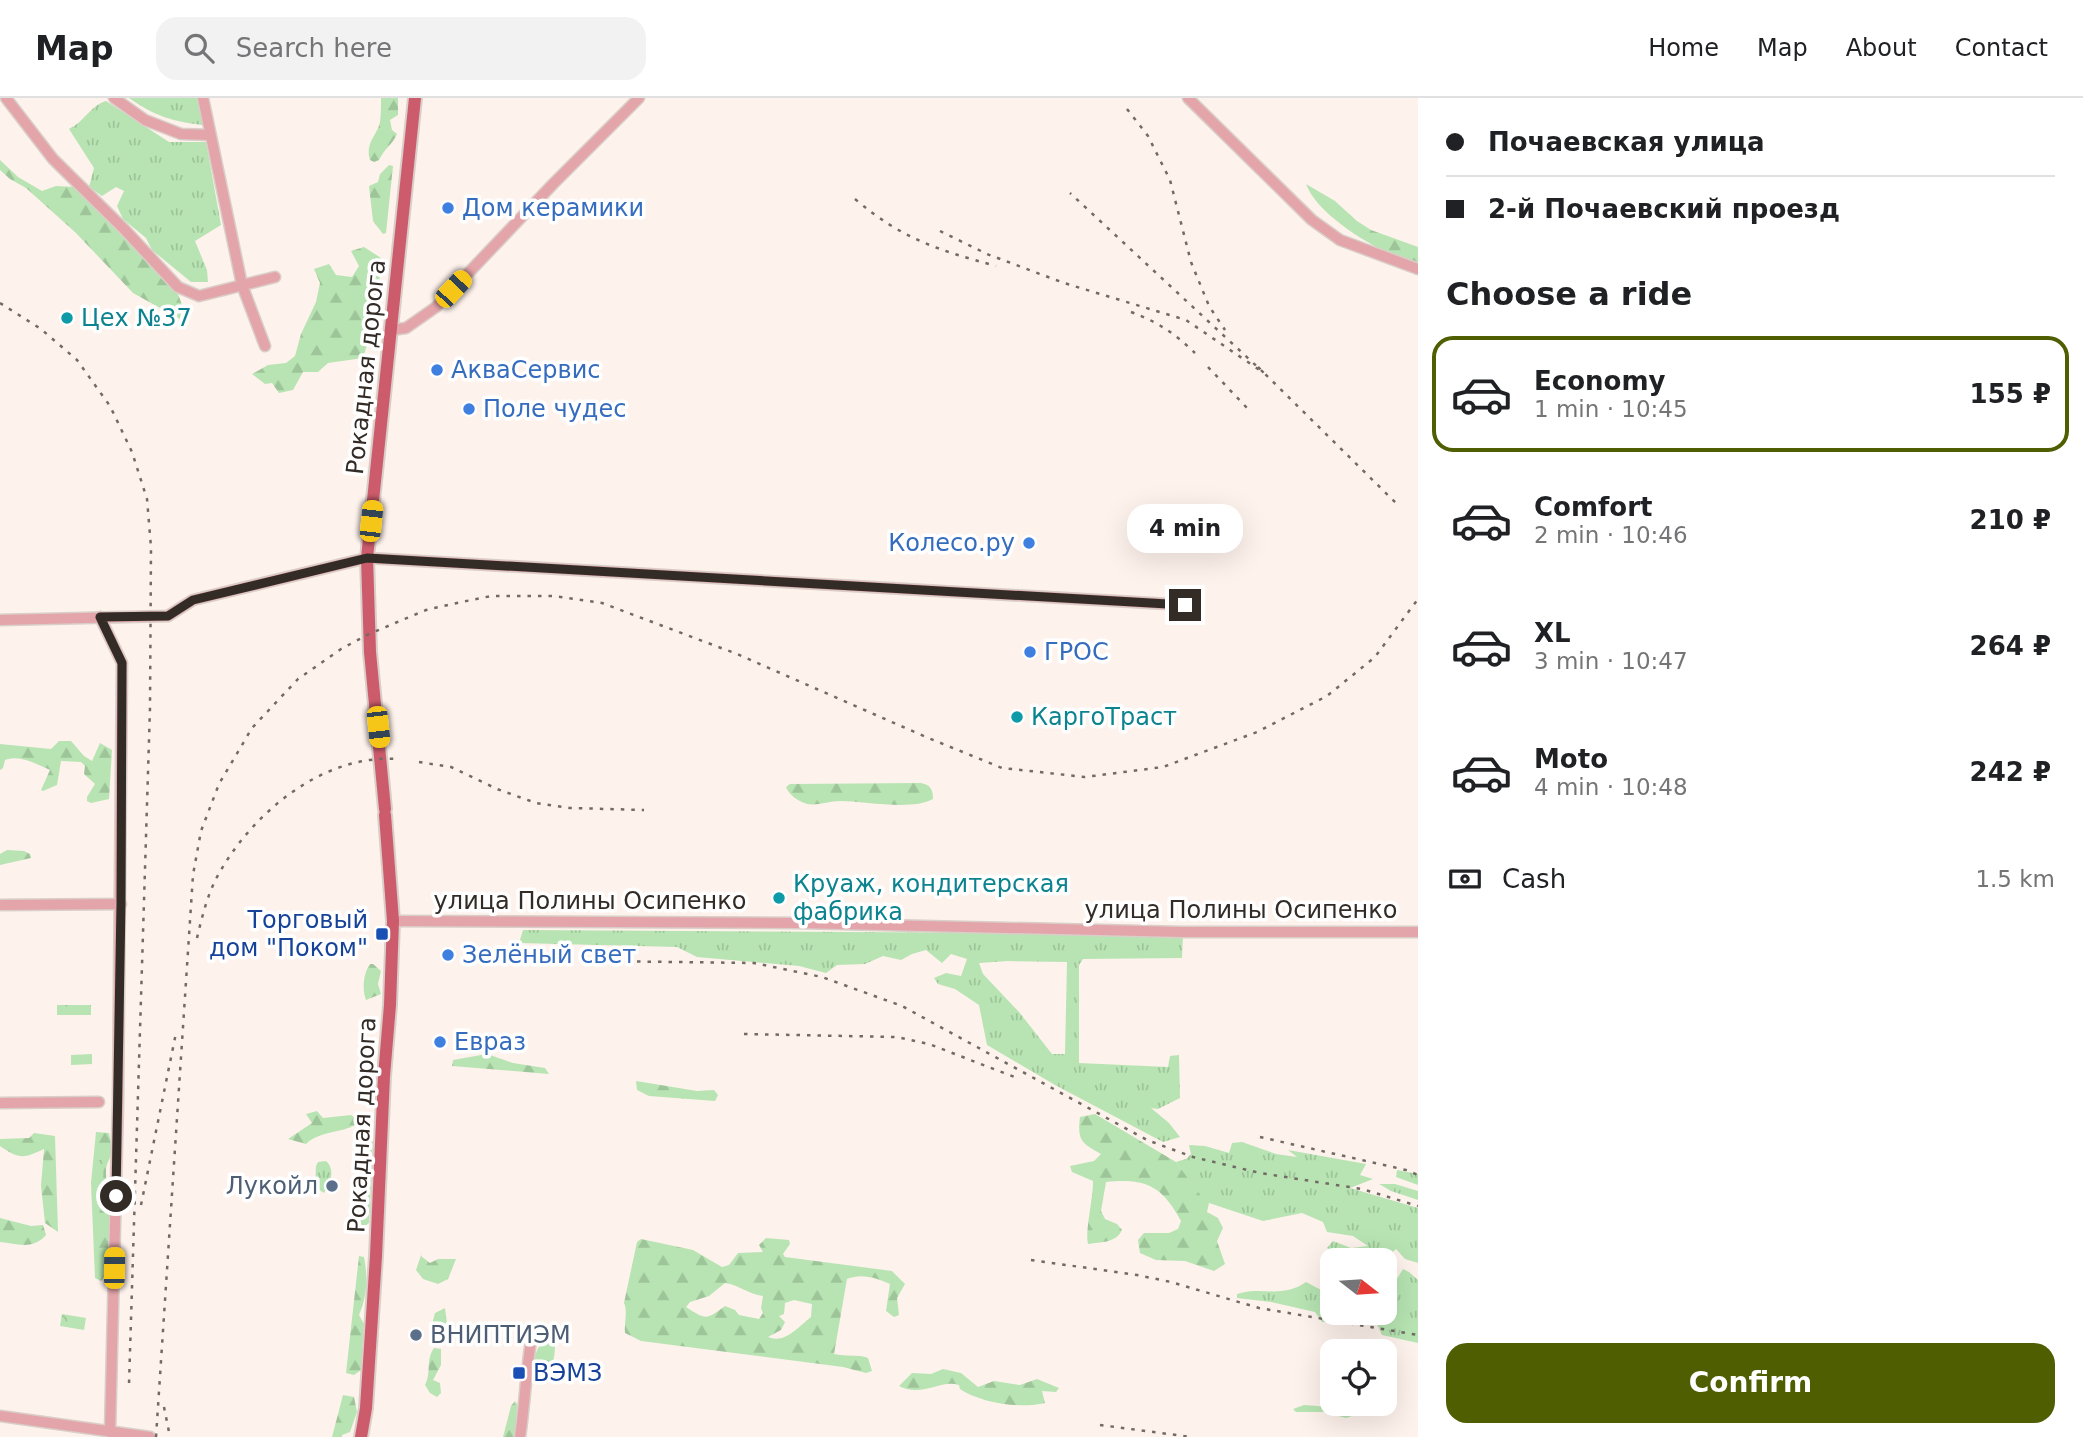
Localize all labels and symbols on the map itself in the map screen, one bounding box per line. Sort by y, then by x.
place label: Дом керамики [462,194,644,222]
marker: Дом керамики [440,200,456,216]
street label: Рокадная дорога [341,258,391,476]
car [431,266,476,312]
place label: Цех №37 [81,304,192,332]
marker: Цех №37 [59,310,75,326]
place label: АкваСервис [451,356,600,384]
marker: АкваСервис [429,362,445,378]
place label: Поле чудес [483,395,626,423]
marker: Поле чудес [461,401,477,417]
car [359,499,384,543]
callout: 4 min [1127,504,1243,552]
place label: Колесо.ру [888,529,1015,557]
marker: Колесо.ру [1021,535,1037,551]
route end [1169,589,1201,621]
place label: ГРОС [1044,638,1109,666]
marker: ГРОС [1022,644,1038,660]
place label: КаргоТраст [1031,703,1177,731]
car [366,705,391,749]
marker: КаргоТраст [1009,709,1025,725]
place label: Круаж, кондитерская фабрика [793,870,1069,926]
street label: улица Полины Осипенко [434,887,746,915]
marker: Круаж, кондитерская фабрика [771,890,787,906]
street label: улица Полины Осипенко [1085,896,1397,924]
place label: Торговый дом "Поком" [209,906,368,962]
marker: Торговый дом "Поком" [374,926,390,942]
place label: Зелёный свет [462,941,636,969]
marker: Зелёный свет [440,947,456,963]
street label: Рокадная дорога [342,1016,382,1234]
place label: Евраз [454,1028,526,1056]
marker: Евраз [432,1034,448,1050]
place label: Лукойл [226,1172,318,1200]
marker: Лукойл [324,1178,340,1194]
route start [100,1180,132,1212]
car [104,1247,125,1289]
north arrow [1320,1248,1396,1325]
place label: ВНИПТИЭМ [430,1321,571,1349]
marker: ВНИПТИЭМ [408,1327,424,1343]
place label: ВЭМЗ [533,1359,602,1387]
marker: ВЭМЗ [511,1365,527,1381]

